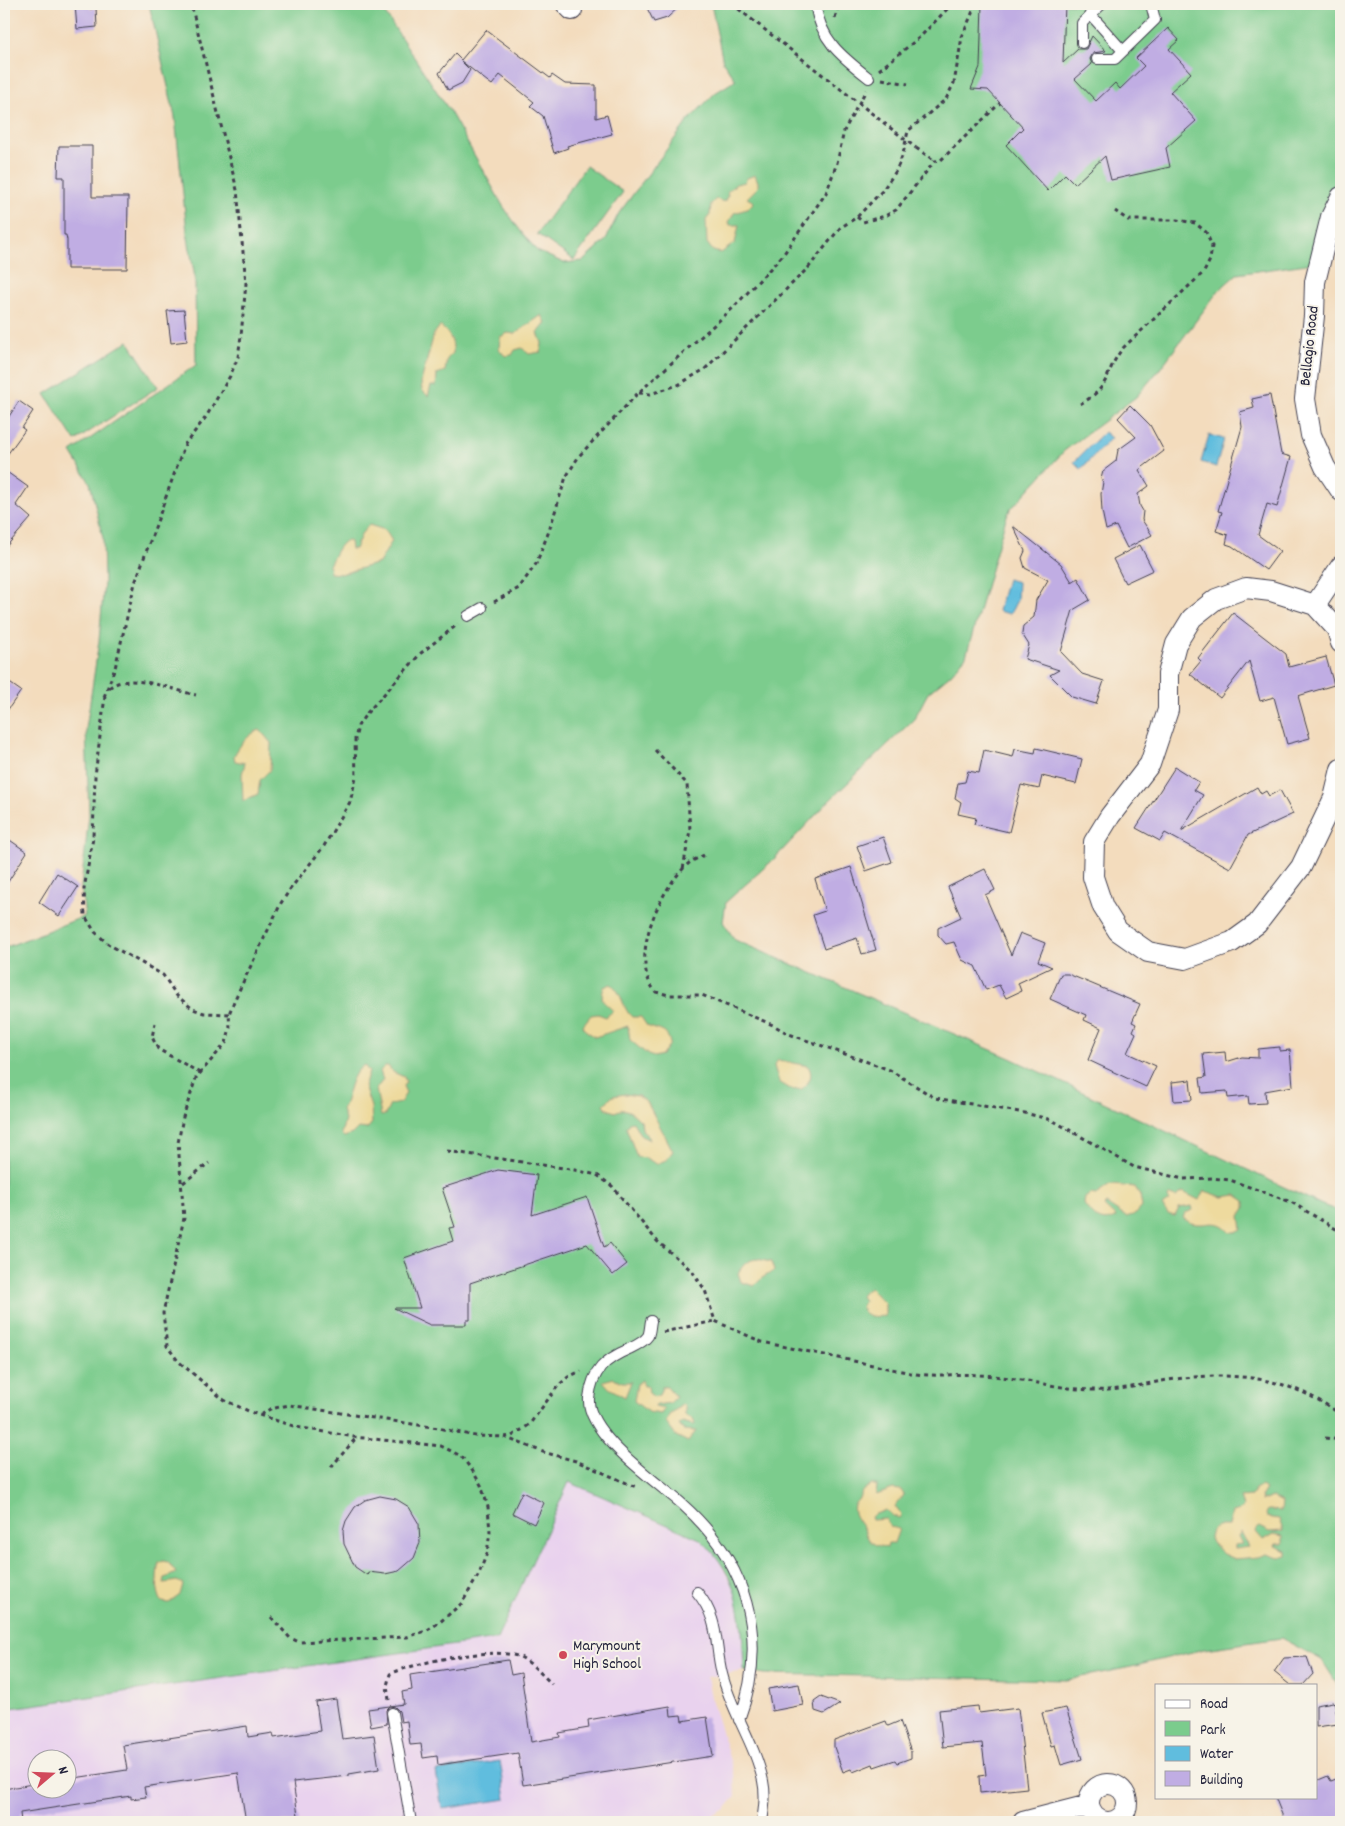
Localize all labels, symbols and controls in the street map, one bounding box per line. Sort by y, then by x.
street label: Bellagio Road [1294,305,1326,387]
place label: Marymount High School [573,1635,641,1676]
marker: Marymount High School [557,1649,569,1661]
legend [1155,1684,1318,1798]
text: Road [1200,1694,1228,1716]
text: Park [1200,1720,1226,1742]
text: Water [1200,1744,1234,1766]
north arrow [28,1748,78,1798]
text: N [52,1764,73,1777]
text: Building [1200,1770,1243,1792]

